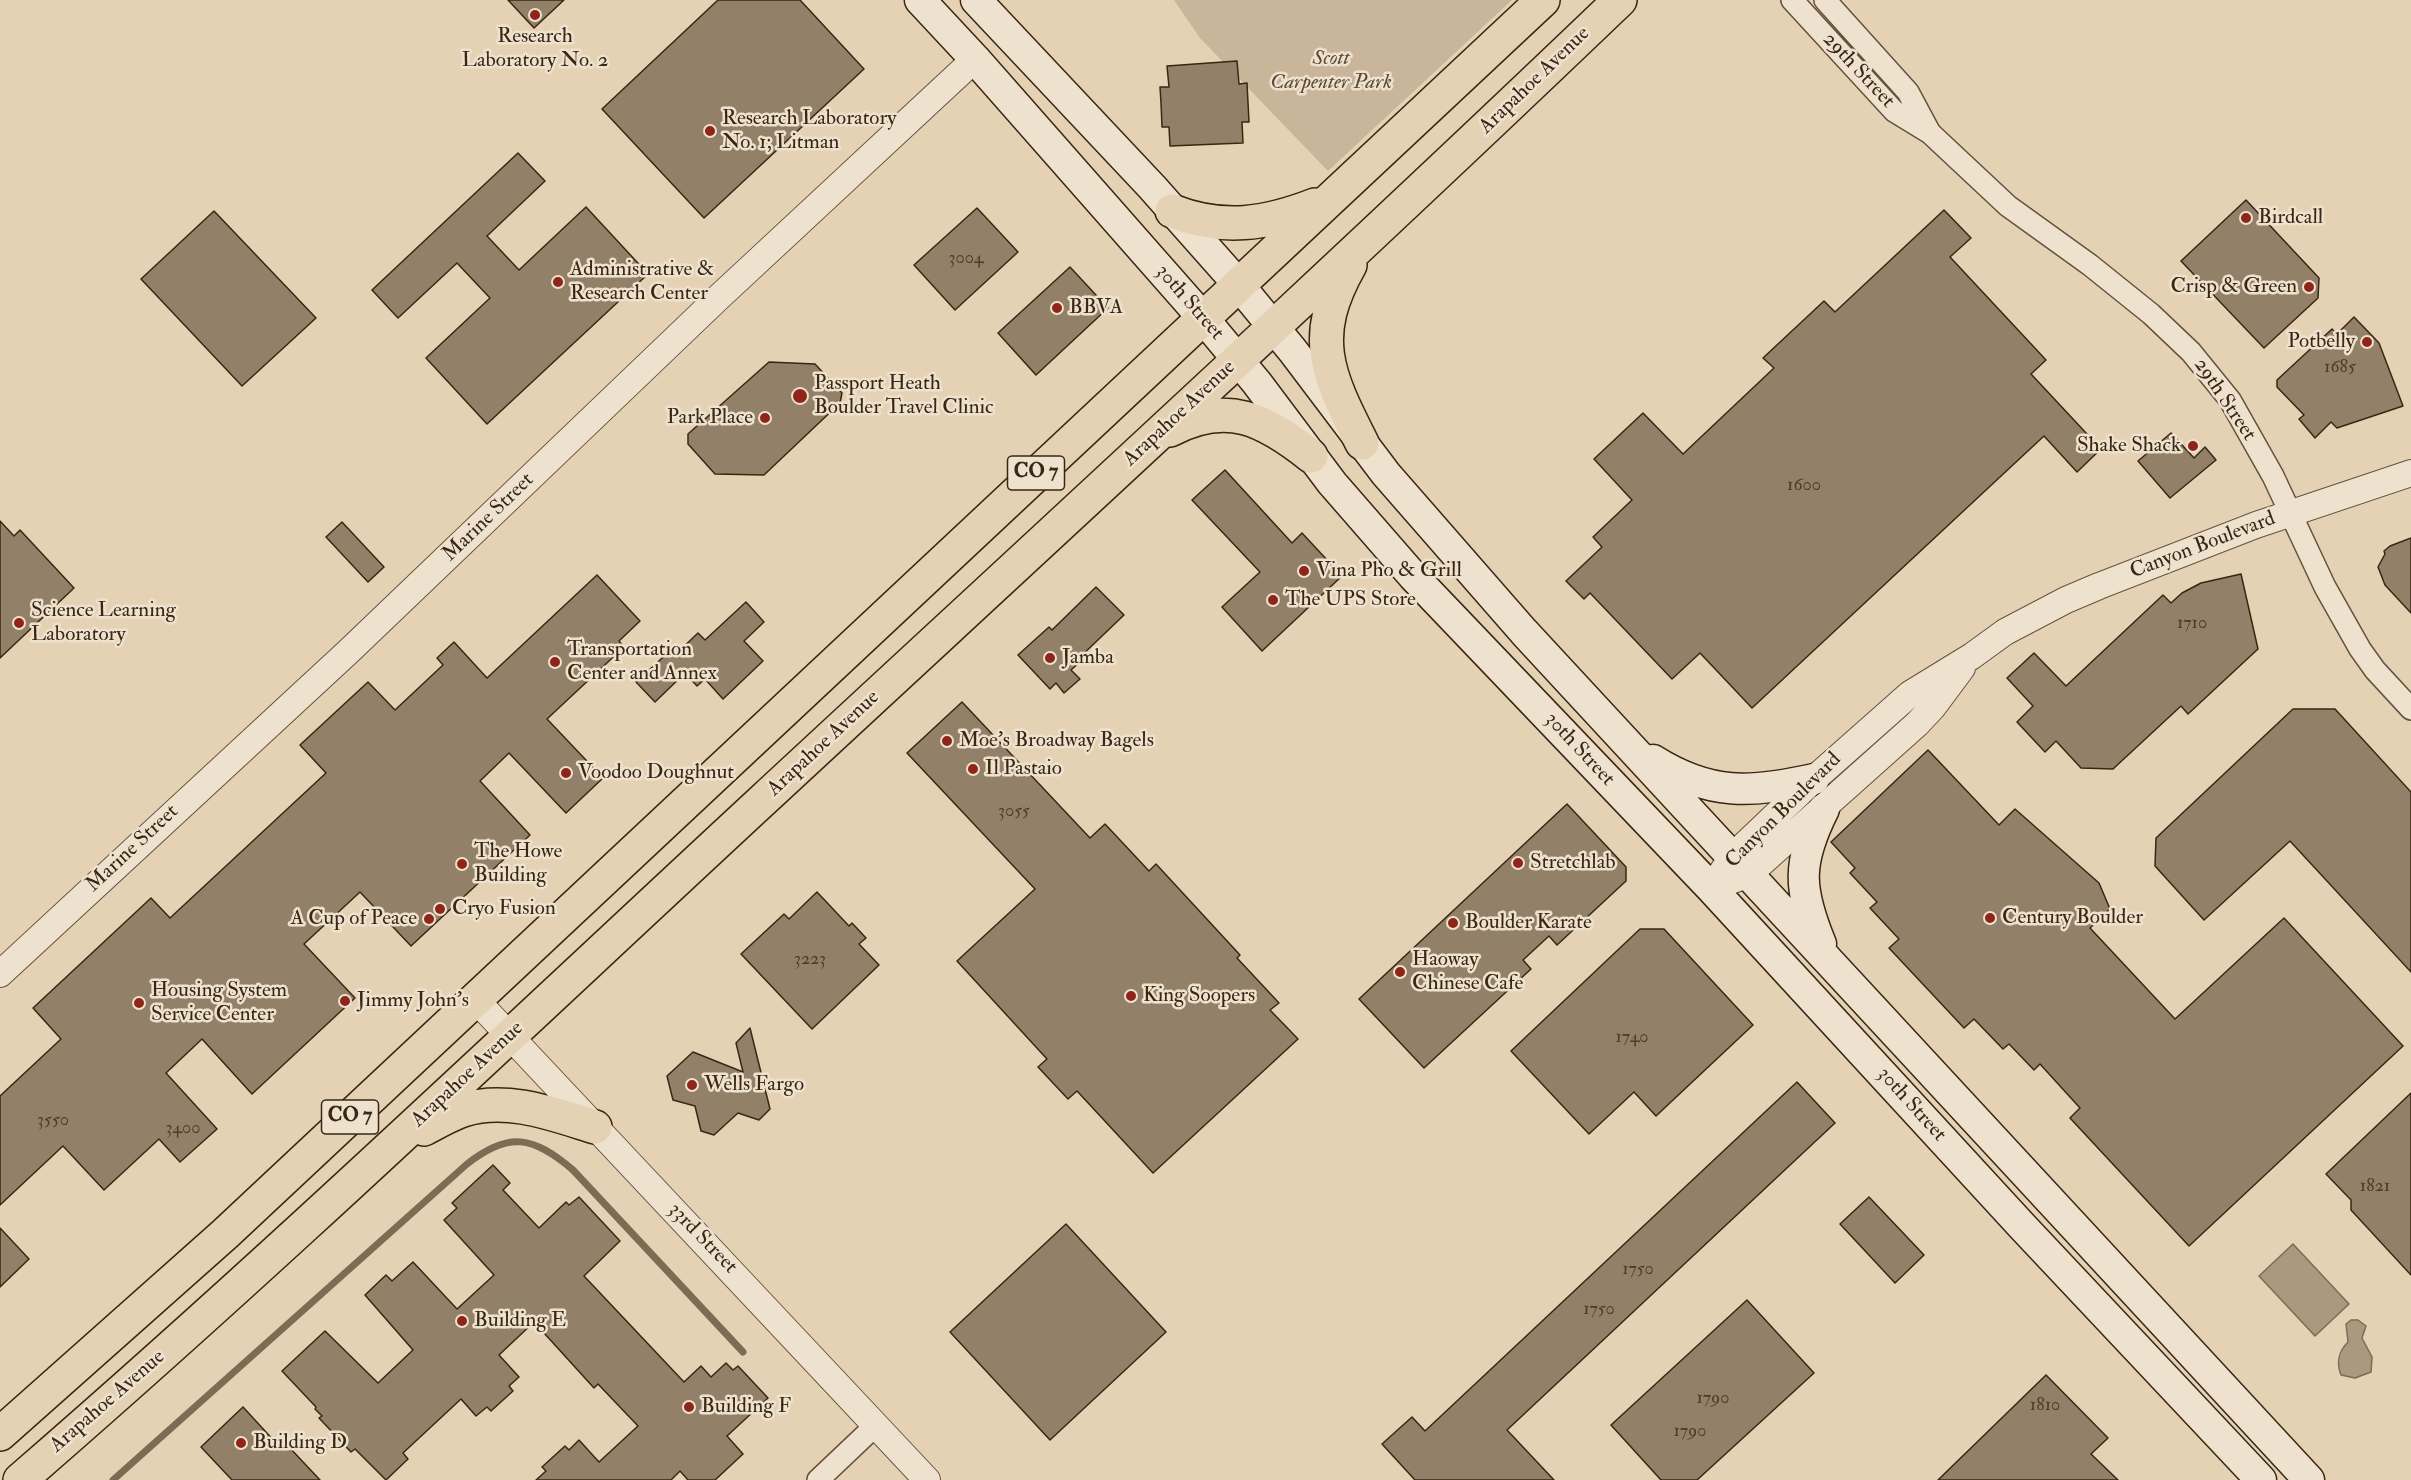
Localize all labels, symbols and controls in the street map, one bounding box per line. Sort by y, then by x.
marker: Research Laboratory No. 2 [528,8,542,22]
street label: Arapahoe Avenue [1474,22,1596,140]
place label: Research Laboratory No. 2 [462,24,608,74]
street label: 29th Street [1817,28,1899,114]
park label: Scott Carpenter Park [1270,46,1392,96]
place label: Research Laboratory No. 1; Litman [722,106,897,156]
marker: Research Laboratory No. 1; Litman [703,124,717,138]
place label: Birdcall [2258,205,2323,231]
marker: Birdcall [2239,211,2253,225]
house number: 3004 [948,248,984,270]
place label: Administrative & Research Center [570,257,714,307]
street label: 30th Street [1149,260,1229,346]
place label: Crisp & Green [2170,274,2297,300]
marker: Administrative & Research Center [551,275,565,289]
marker: Crisp & Green [2302,280,2316,294]
place label: BBVA [1069,295,1123,321]
marker: BBVA [1050,301,1064,315]
place label: Potbelly [2287,329,2355,355]
marker: Potbelly [2360,335,2374,349]
street label: 29th Street [2187,354,2261,446]
street label: Arapahoe Avenue [1119,356,1241,472]
house number: 1685 [2324,357,2356,379]
place label: Passport Heath Boulder Travel Clinic [814,371,993,421]
marker: Passport Heath Boulder Travel Clinic [791,387,809,405]
place label: Park Place [667,405,753,431]
marker: Park Place [758,411,772,425]
place label: Shake Shack [2077,433,2181,459]
marker: Shake Shack [2186,439,2200,453]
road number: CO 7 [1008,456,1064,490]
street label: Marine Street [438,468,540,568]
house number: 1600 [1787,475,1821,497]
street label: Canyon Boulevard [2127,507,2279,585]
place label: Vina Pho & Grill [1316,558,1462,584]
marker: Vina Pho & Grill [1297,564,1311,578]
place label: The UPS Store [1285,587,1416,613]
marker: The UPS Store [1266,593,1280,607]
place label: Science Learning Laboratory [31,598,176,648]
house number: 1710 [2177,613,2207,635]
marker: Science Learning Laboratory [12,616,26,630]
place label: Transportation Center and Annex [567,637,717,687]
place label: Jamba [1062,645,1114,671]
marker: Jamba [1043,651,1057,665]
marker: Transportation Center and Annex [548,655,562,669]
street label: Arapahoe Avenue [763,686,885,802]
street label: 30th Street [1539,708,1619,792]
place label: Moe's Broadway Bagels [959,728,1154,754]
marker: Moe's Broadway Bagels [940,734,954,748]
street label: Canyon Boulevard [1721,748,1847,874]
place label: Il Pastaio [985,756,1062,782]
place label: Voodoo Doughnut [578,760,734,786]
marker: Il Pastaio [966,762,980,776]
marker: Voodoo Doughnut [559,766,573,780]
street label: Marine Street [82,800,184,898]
house number: 3055 [998,801,1030,823]
place label: The Howe Building [474,839,562,889]
place label: Stretchlab [1530,850,1616,876]
marker: Stretchlab [1511,856,1525,870]
marker: The Howe Building [455,857,469,871]
place label: Cryo Fusion [452,896,556,922]
marker: Cryo Fusion [433,902,447,916]
place label: Century Boulder [2002,905,2143,931]
place label: A Cup of Peace [290,906,417,932]
place label: Boulder Karate [1465,910,1592,936]
marker: Century Boulder [1983,911,1997,925]
marker: A Cup of Peace [422,912,436,926]
marker: Boulder Karate [1446,916,1460,930]
place label: Haoway Chinese Cafe [1412,947,1523,997]
house number: 3223 [794,949,826,971]
marker: Haoway Chinese Cafe [1393,965,1407,979]
place label: Housing System Service Center [151,978,287,1028]
place label: King Soopers [1143,983,1255,1009]
place label: Jimmy John's [357,988,469,1014]
marker: King Soopers [1124,989,1138,1003]
marker: Jimmy John's [338,994,352,1008]
marker: Housing System Service Center [132,996,146,1010]
street label: Arapahoe Avenue [407,1017,529,1133]
house number: 1740 [1615,1027,1649,1049]
street label: 30th Street [1871,1063,1951,1147]
place label: Wells Fargo [704,1072,804,1098]
marker: Wells Fargo [685,1078,699,1092]
road number: CO 7 [322,1100,378,1134]
house number: 3550 [37,1110,69,1132]
house number: 3400 [165,1118,201,1140]
house number: 1821 [2360,1176,2390,1198]
street label: 33rd Street [662,1198,742,1280]
house number: 1750 [1622,1259,1654,1281]
house number: 1750 [1583,1299,1615,1321]
place label: Building E [474,1308,566,1334]
marker: Building E [455,1314,469,1328]
street label: Arapahoe Avenue [45,1345,171,1459]
house number: 1790 [1696,1388,1730,1410]
place label: Building F [701,1394,791,1420]
house number: 1810 [2030,1395,2060,1417]
marker: Building F [682,1400,696,1414]
house number: 1790 [1673,1421,1707,1443]
place label: Building D [253,1430,347,1456]
marker: Building D [234,1436,248,1450]

